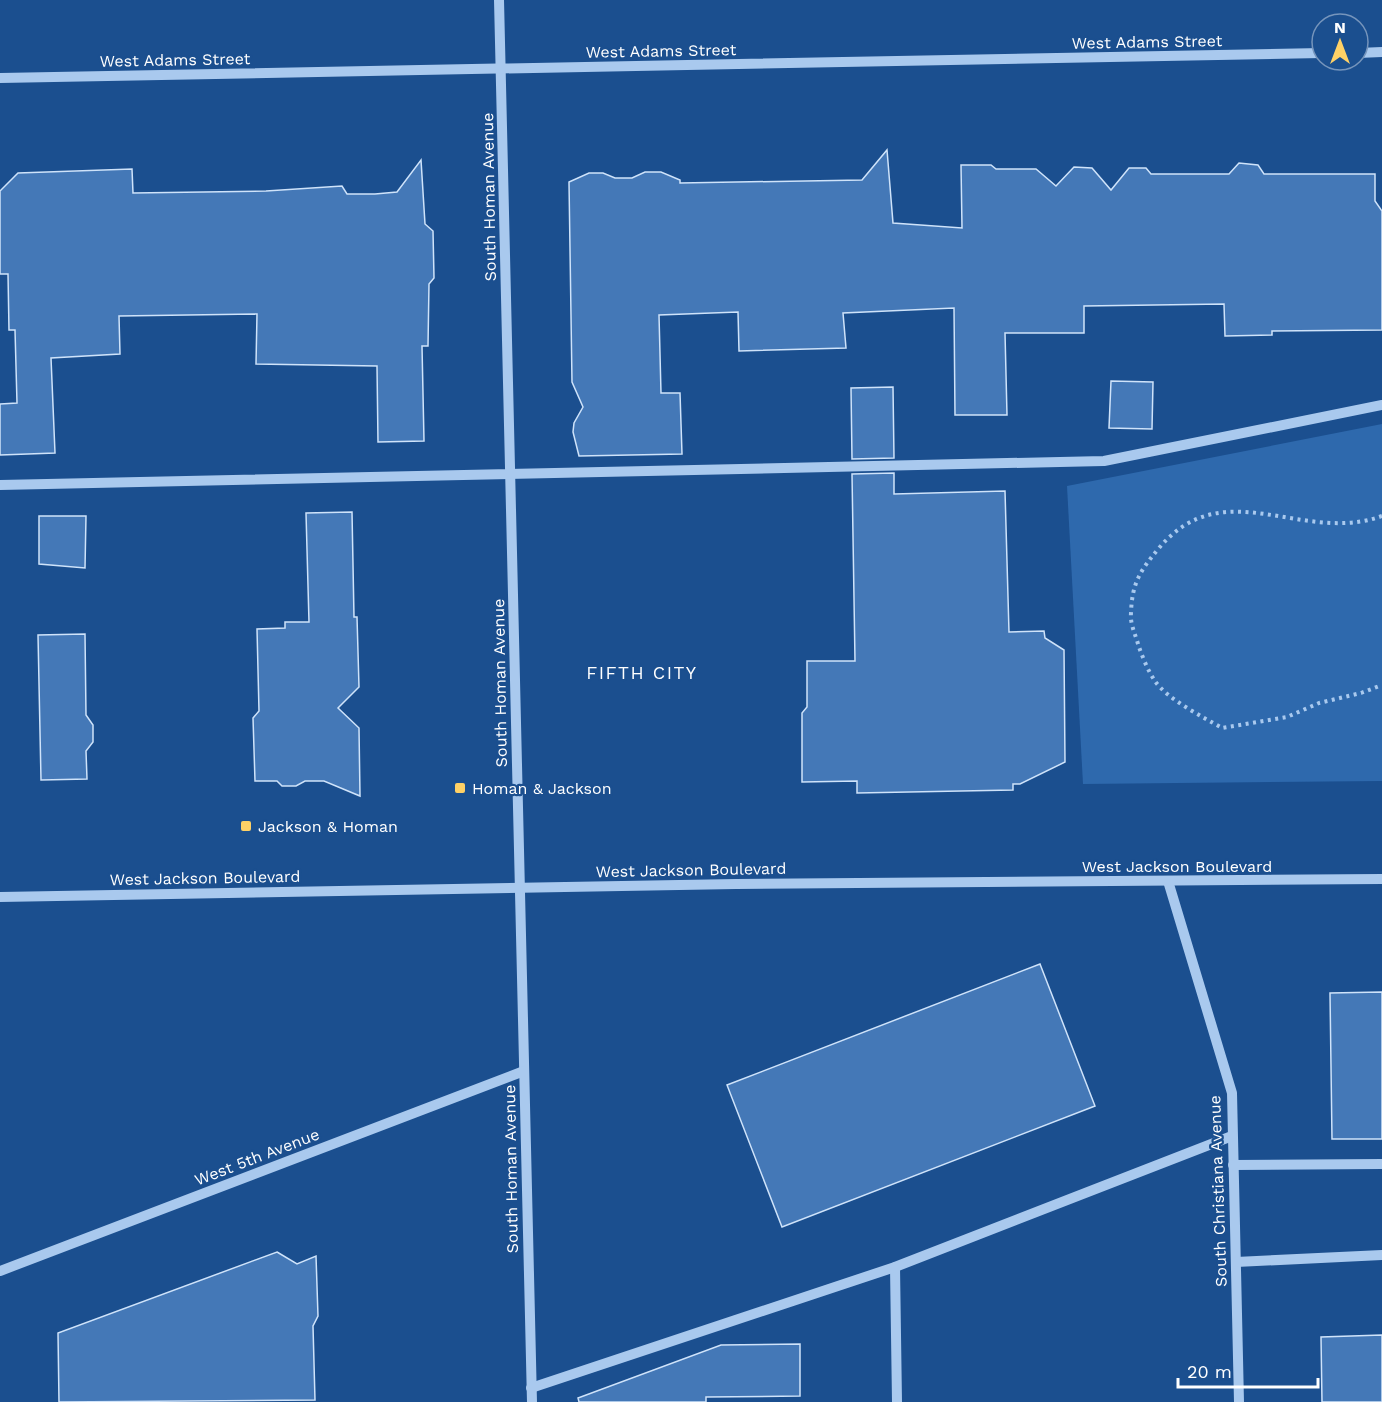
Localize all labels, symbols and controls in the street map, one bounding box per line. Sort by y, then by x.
north arrow [1310,12,1370,72]
text: N [1334,18,1346,37]
street label: West Adams Street [1071,31,1223,53]
street label: West Adams Street [585,40,737,62]
street label: West Adams Street [99,49,251,71]
street label: South Homan Avenue [478,113,500,281]
street label: South Homan Avenue [489,599,511,767]
district label: FIFTH CITY [586,662,698,683]
place label: Homan & Jackson [472,779,612,798]
marker: Homan & Jackson [453,781,467,795]
place label: Jackson & Homan [258,817,398,836]
marker: Jackson & Homan [239,819,253,833]
street label: West Jackson Boulevard [1082,857,1272,876]
street label: West Jackson Boulevard [596,859,786,881]
street label: West Jackson Boulevard [110,867,300,889]
street label: South Homan Avenue [500,1085,522,1253]
street label: South Christiana Avenue [1205,1095,1231,1287]
street label: West 5th Avenue [192,1124,322,1190]
scale bar [1178,1351,1318,1389]
text: 20 m [1187,1361,1232,1382]

